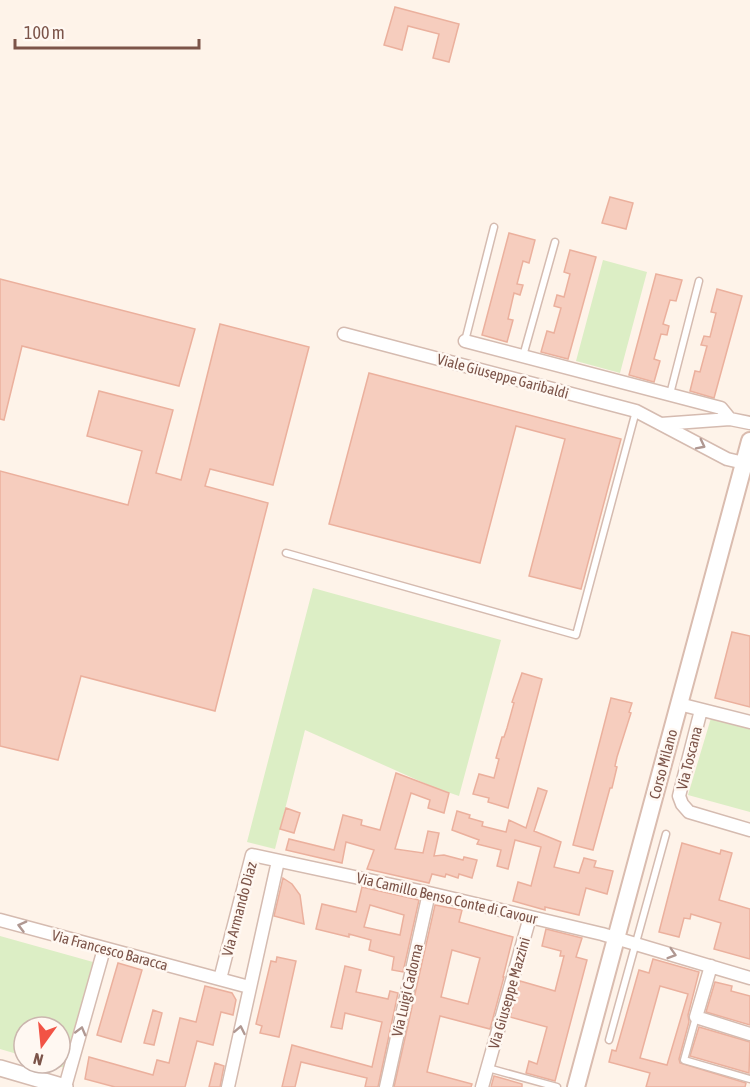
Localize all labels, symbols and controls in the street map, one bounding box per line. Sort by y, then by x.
scale bar [15,12,200,50]
text: 100 m [24,22,65,43]
street label: Viale Giuseppe Garibaldi [435,350,571,402]
one-way arrow [695,438,706,450]
street label: Via Toscana [673,725,705,791]
street label: Corso Milano [646,727,680,801]
street label: Via Armando Diaz [218,859,260,958]
street label: Via Camillo Benso Conte di Cavour [355,869,540,927]
one-way arrow [17,921,28,933]
street label: Via Francesco Baracca [50,926,170,974]
street label: Via Giuseppe Mazzini [485,935,533,1051]
street label: Via Luigi Cadorna [388,942,426,1038]
one-way arrow [666,947,677,959]
north arrow [12,1015,72,1075]
one-way arrow [234,1025,246,1035]
one-way arrow [74,1026,87,1036]
text: N [31,1050,45,1069]

